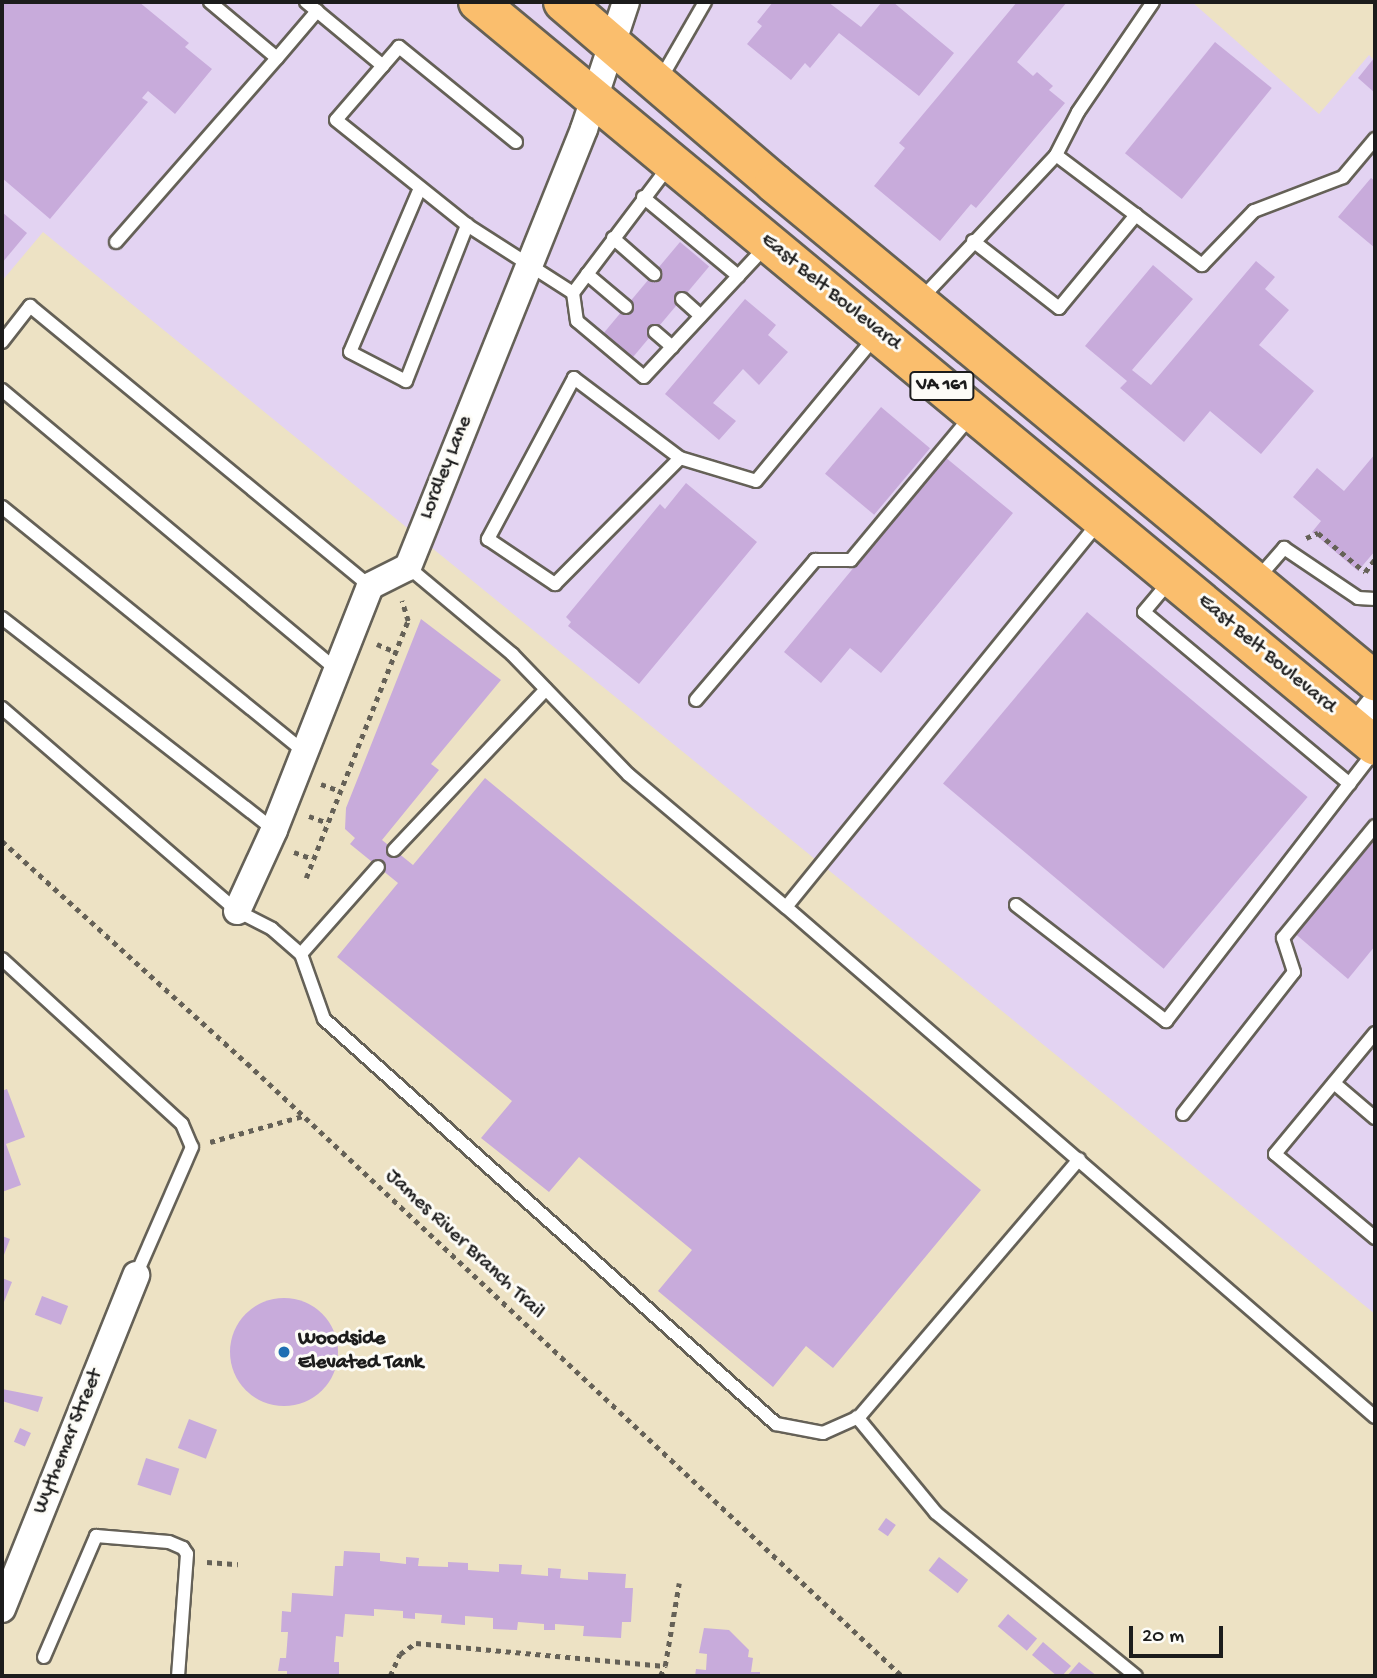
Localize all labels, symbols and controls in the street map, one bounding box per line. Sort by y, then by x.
street label: East Belt Boulevard [755,229,905,357]
road number: VA 161 [909,370,975,402]
street label: Lordley Lane [415,413,479,523]
street label: East Belt Boulevard [1191,590,1341,720]
street label: James River Branch Trail [379,1165,549,1325]
place label: Woodside Elevated Tank [298,1327,423,1377]
marker: Woodside Elevated Tank [276,1344,292,1360]
street label: Wythemar Street [29,1366,109,1518]
scale bar [1132,1612,1226,1656]
text: 20 m [1142,1625,1184,1650]

